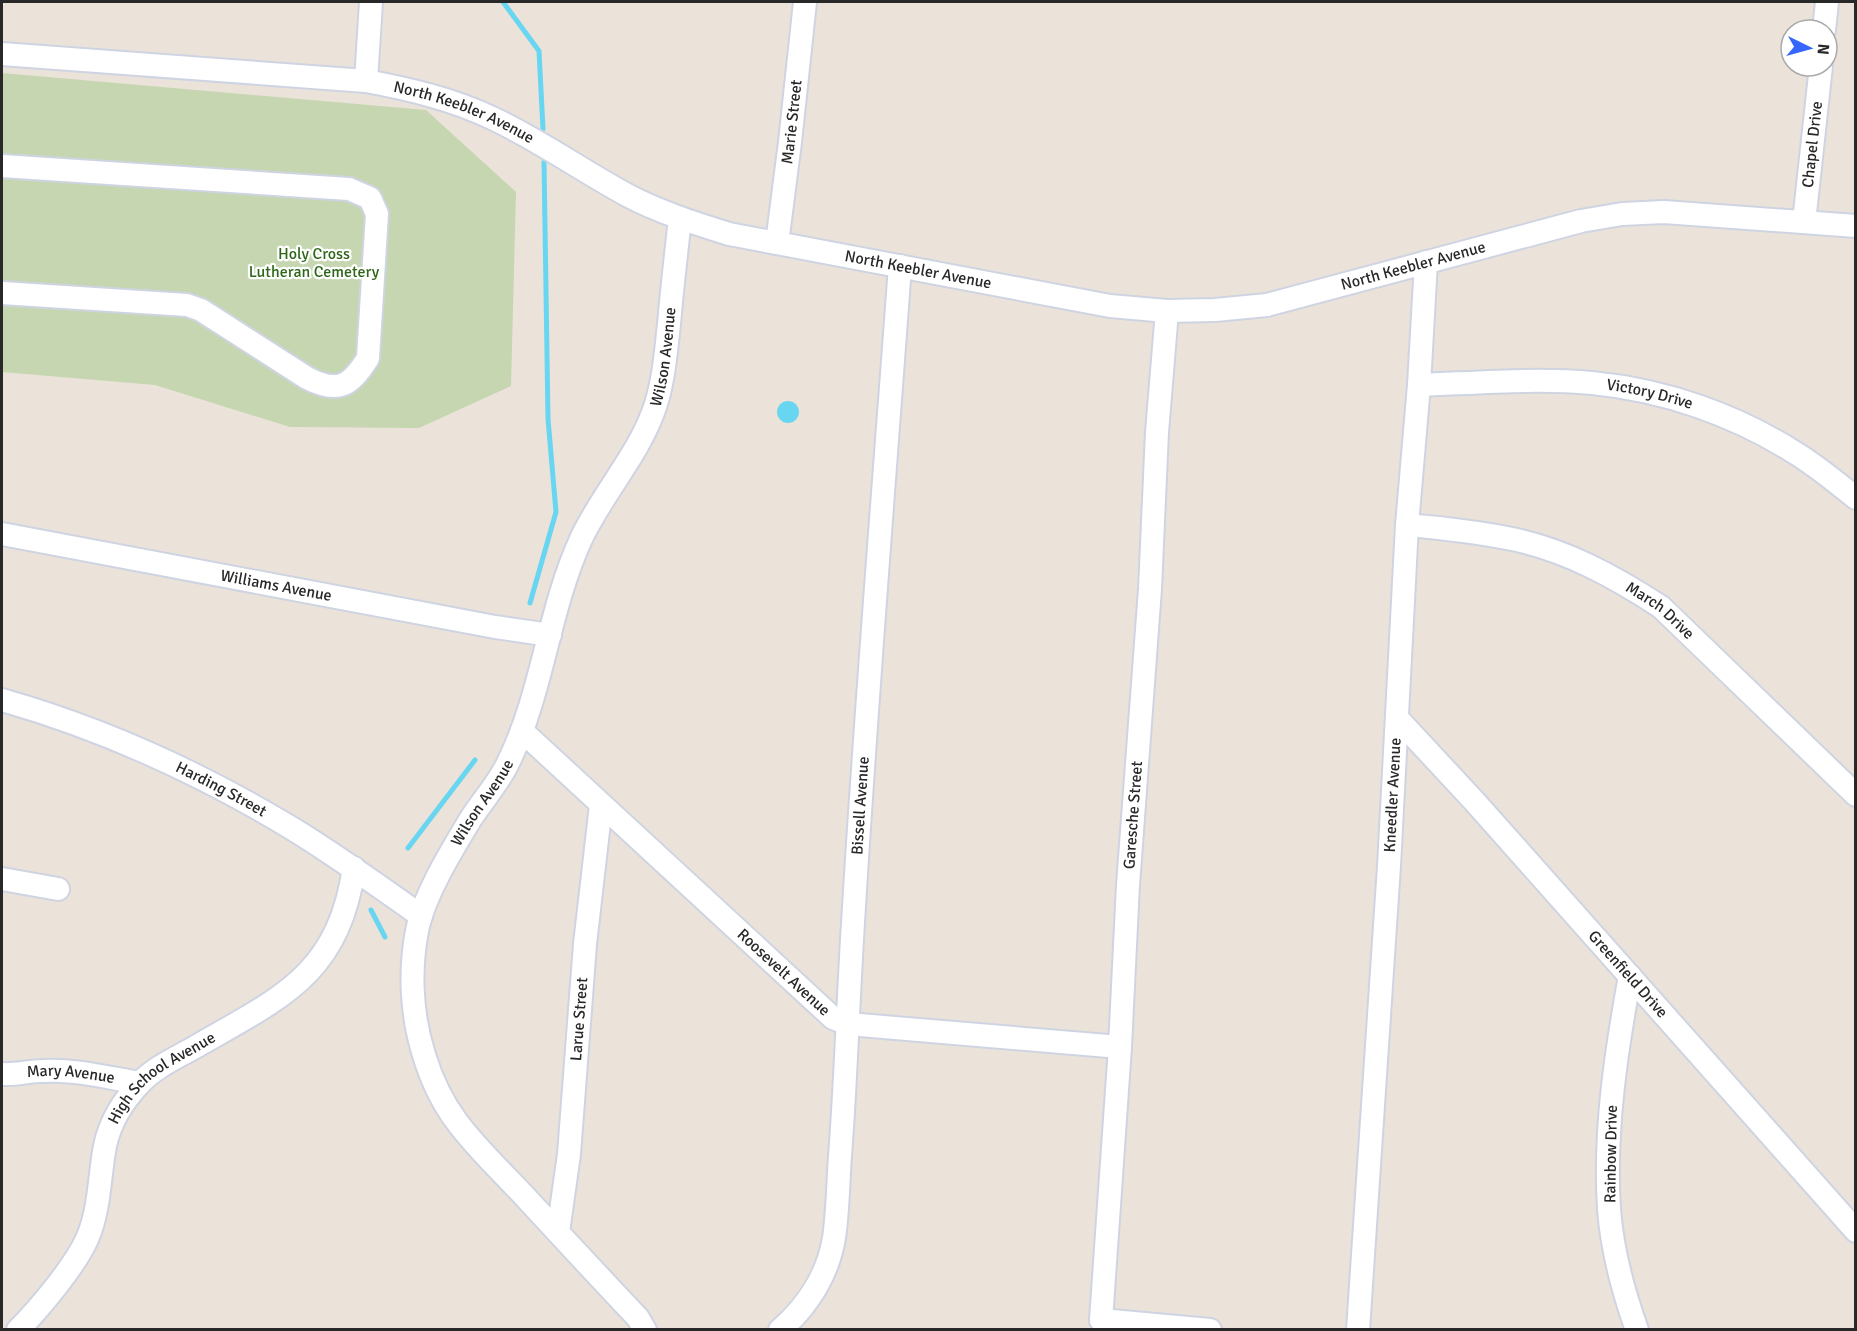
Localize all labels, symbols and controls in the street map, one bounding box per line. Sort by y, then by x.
north arrow [1779,18,1839,78]
text: N [1812,43,1833,56]
street label: North Keebler Avenue [392,77,538,148]
street label: Marie Street [777,78,807,165]
street label: Chapel Drive [1798,100,1827,189]
street label: North Keebler Avenue [1339,237,1488,295]
park label: Holy Cross Lutheran Cemetery [249,244,380,282]
street label: North Keebler Avenue [843,246,993,293]
street label: Wilson Avenue [646,306,680,409]
street label: Victory Drive [1605,375,1696,414]
street label: Williams Avenue [219,565,334,606]
street label: March Drive [1622,577,1698,644]
street label: Kneedler Avenue [1380,737,1406,853]
street label: Wilson Avenue [447,756,518,850]
street label: Bissell Avenue [847,756,874,856]
street label: Harding Street [172,757,270,822]
street label: Garesche Street [1119,760,1147,870]
street label: Roosevelt Avenue [733,925,834,1020]
street label: Greenfield Drive [1584,926,1672,1022]
street label: Larue Street [566,976,592,1062]
street label: High School Avenue [104,1028,219,1127]
street label: Mary Avenue [26,1061,116,1088]
street label: Rainbow Drive [1600,1105,1622,1203]

